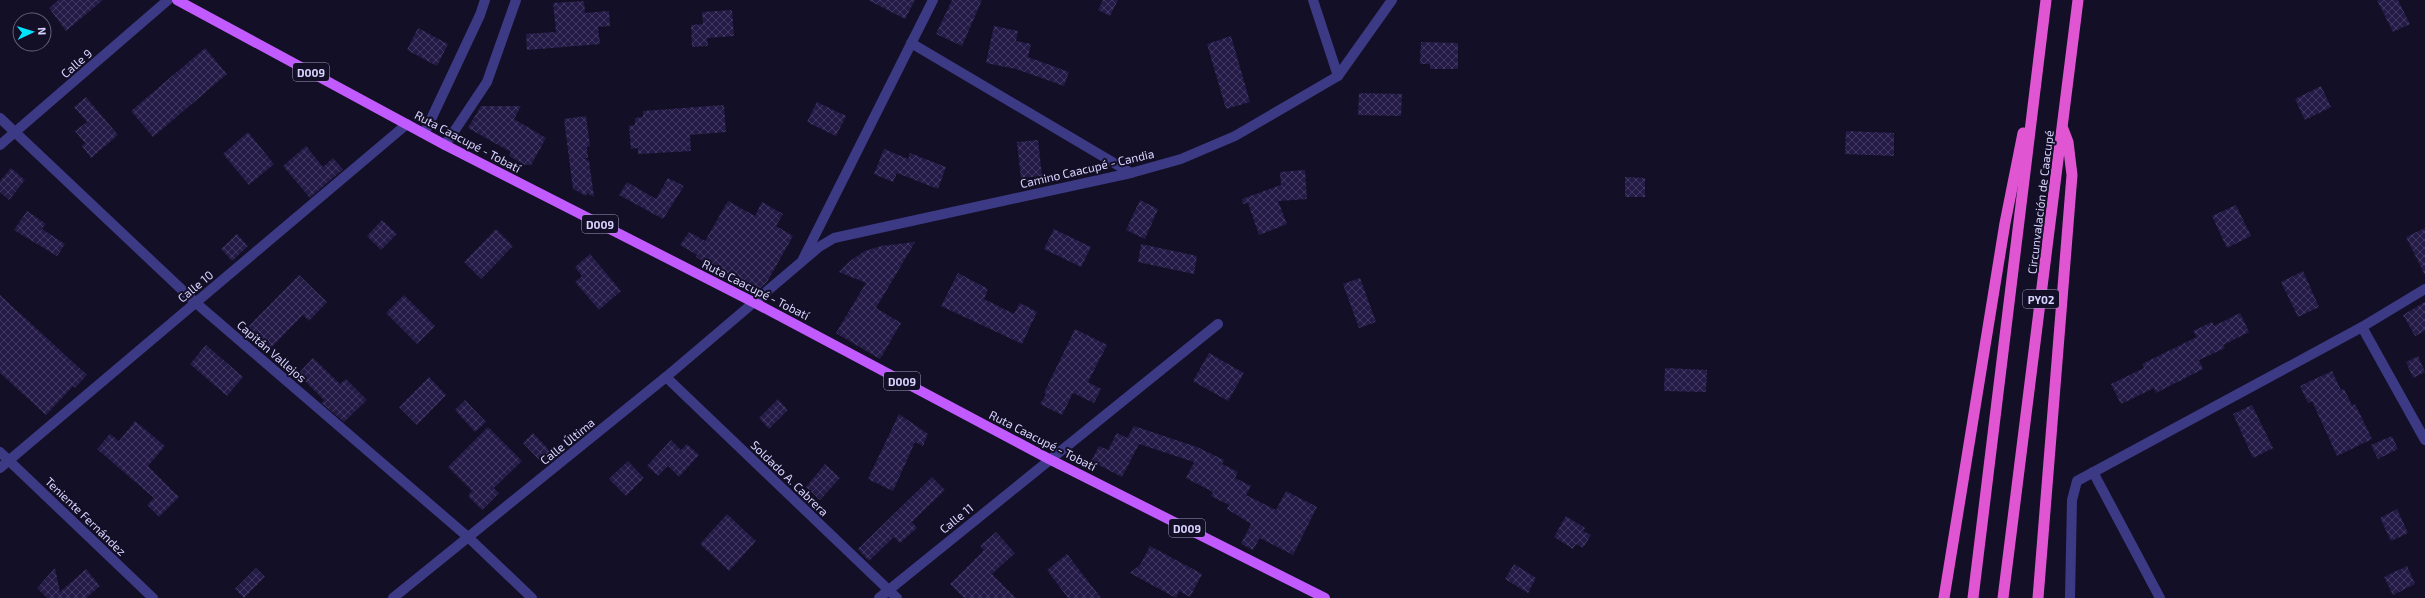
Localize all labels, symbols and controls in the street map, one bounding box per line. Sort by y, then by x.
north arrow [12,12,52,52]
text: N [36,27,49,36]
street label: Calle 9 [58,46,94,80]
road number: D009 [293,63,329,81]
street label: Ruta Caacupé - Tobatí [413,107,524,175]
street label: Circunvalación de Caacupé [2024,129,2056,275]
street label: Camino Caacupé - Candia [1019,146,1155,190]
road number: D009 [582,215,618,233]
street label: Ruta Caacupé - Tobatí [700,256,813,323]
street label: Calle 10 [175,267,215,305]
road number: PY02 [2023,290,2059,308]
street label: Capitán Vallejos [234,317,309,386]
road number: D009 [884,372,920,390]
street label: Ruta Caacupé - Tobatí [987,407,1100,474]
street label: Calle Última [537,415,597,467]
street label: Soldado A. Cabrera [748,437,832,519]
street label: Teniente Fernández [43,474,129,558]
street label: Calle 11 [936,500,976,536]
road number: D009 [1169,519,1205,537]

